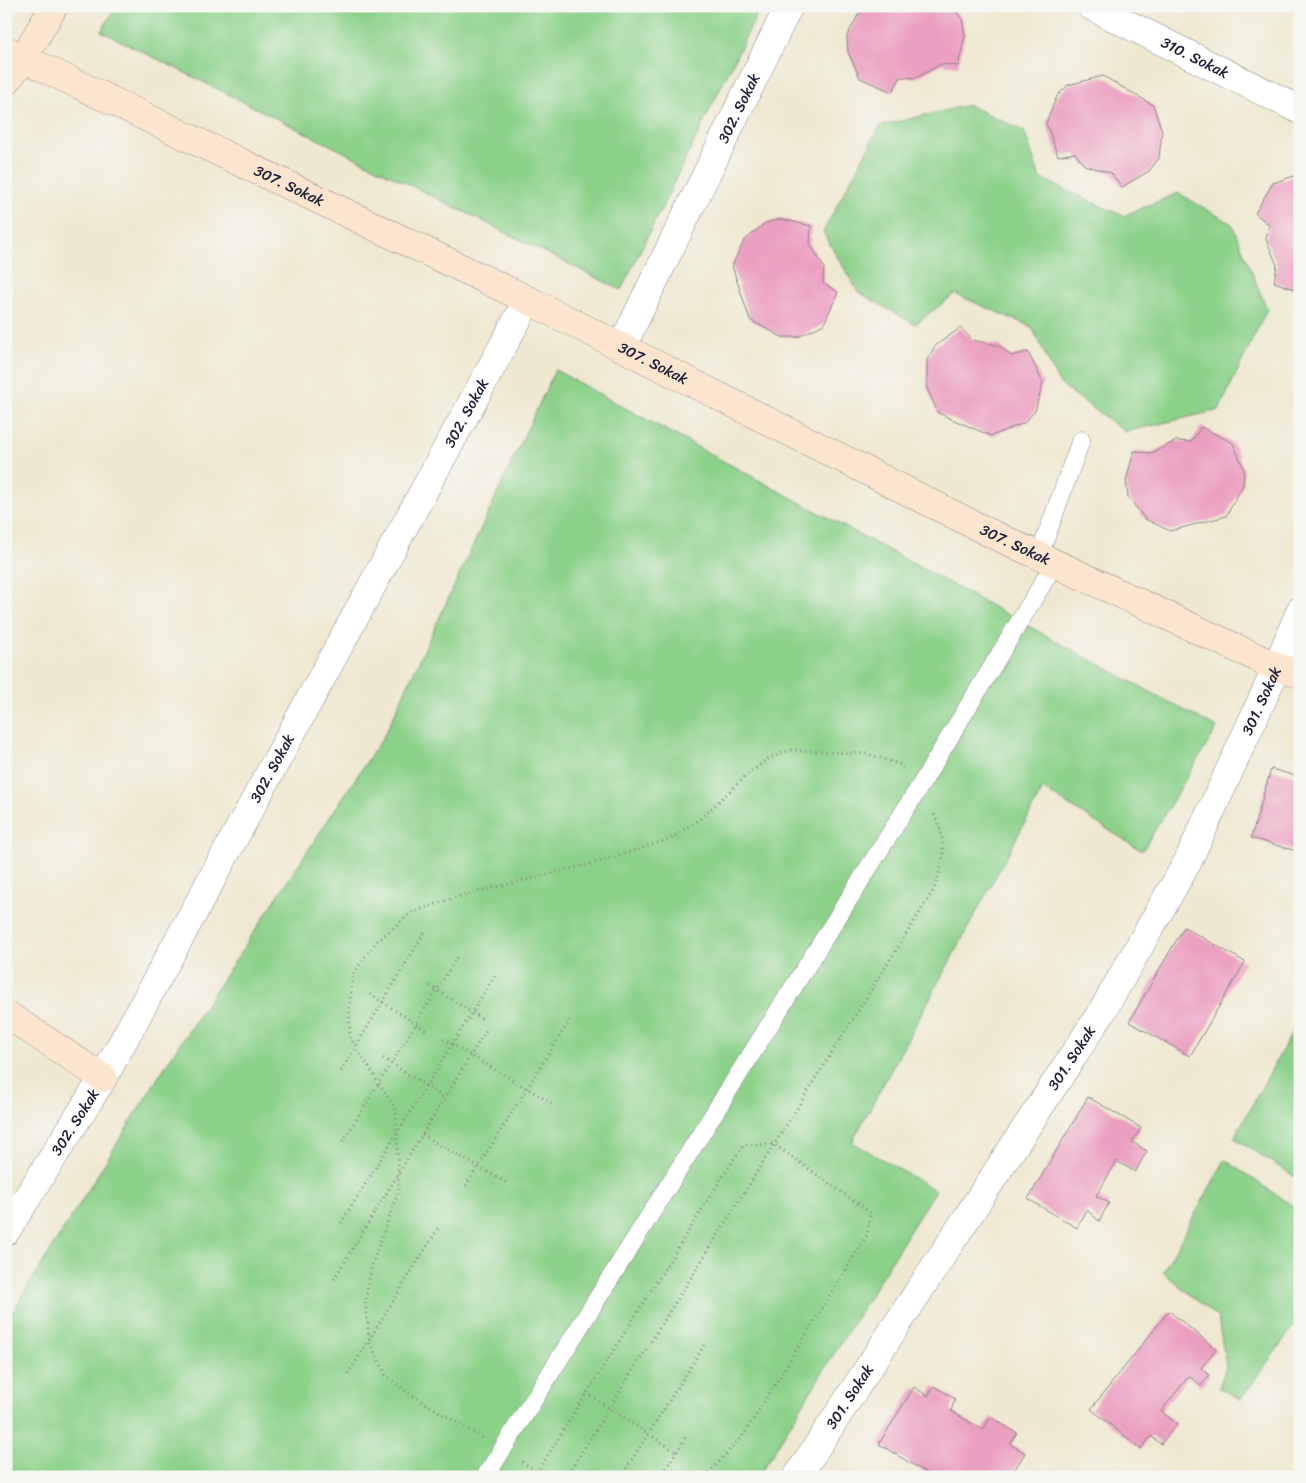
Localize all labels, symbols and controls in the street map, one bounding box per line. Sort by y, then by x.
street label: 310. Sokak [1156,30,1233,86]
street label: 302. Sokak [711,69,767,148]
street label: 307. Sokak [250,158,329,214]
street label: 307. Sokak [614,335,693,392]
street label: 302. Sokak [437,374,496,452]
street label: 307. Sokak [975,517,1055,572]
street label: 301. Sokak [1234,662,1289,740]
street label: 302. Sokak [243,729,302,808]
street label: 301. Sokak [1041,1020,1103,1096]
street label: 302. Sokak [44,1083,106,1161]
street label: 301. Sokak [819,1359,881,1434]

